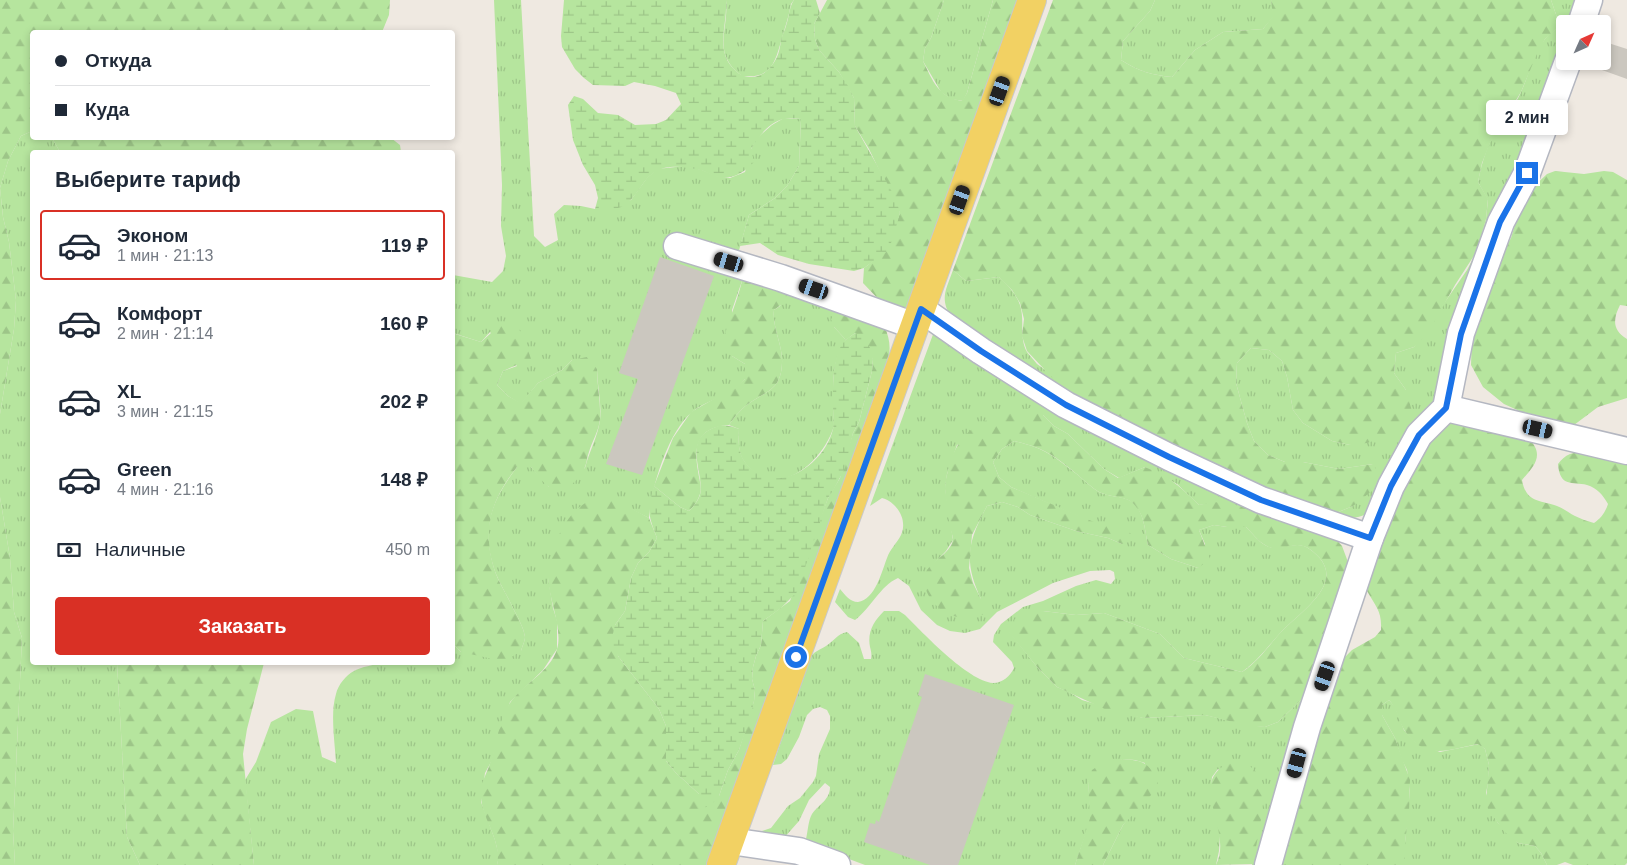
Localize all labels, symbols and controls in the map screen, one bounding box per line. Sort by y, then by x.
north arrow [1556,15,1611,70]
map controls [1556,15,1611,70]
text: Откуда [85,50,151,71]
car [987,74,1012,108]
text: Куда [85,99,129,120]
callout: 2 мин [1486,100,1568,136]
text: 2 мин [1505,109,1549,126]
route end [1516,162,1538,184]
text: Выберите тариф [55,167,241,192]
car [947,183,972,217]
icon: car [57,223,102,268]
text: Эконом [117,225,188,246]
text: 119 ₽ [381,235,428,256]
text: 1 мин · 21:13 [117,247,213,264]
car [712,250,745,274]
car [797,277,830,301]
icon: car [57,301,102,346]
text: Комфорт [117,303,202,324]
text: 160 ₽ [380,313,428,334]
text: 2 мин · 21:14 [117,325,213,342]
icon: car [57,379,102,424]
text: XL [117,381,141,402]
text: 202 ₽ [380,391,428,412]
text: 3 мин · 21:15 [117,403,213,420]
car [1521,418,1554,440]
icon: car [57,457,102,502]
text: Green [117,459,172,480]
text: 148 ₽ [380,469,428,490]
text: 4 мин · 21:16 [117,481,213,498]
icon: cash [55,536,83,564]
text: Наличные [95,539,186,560]
text: 450 m [386,541,430,558]
button: Заказать [55,597,430,655]
route start [785,646,807,668]
car [1313,659,1336,693]
car [1285,747,1308,779]

